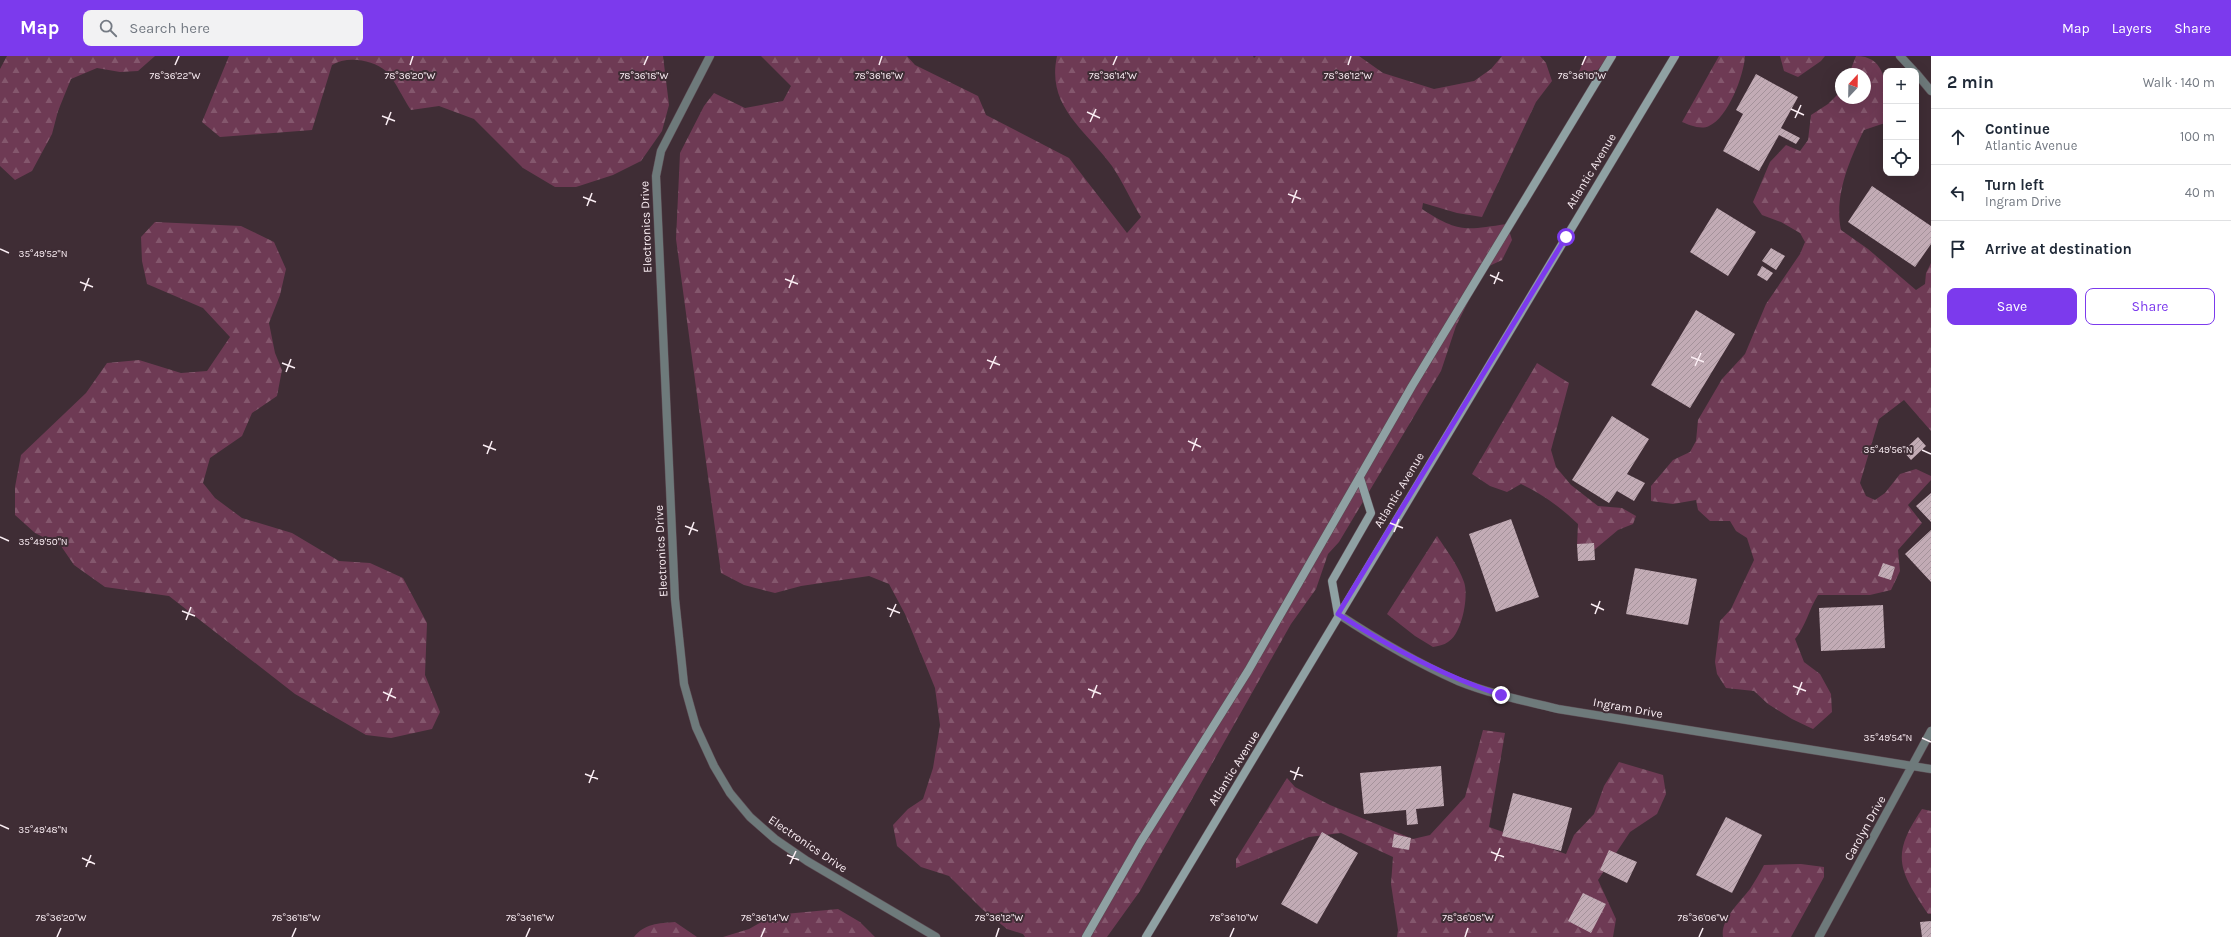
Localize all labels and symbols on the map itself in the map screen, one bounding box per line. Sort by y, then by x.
north arrow [1835,68,1871,104]
text: 78°36'22"W [150,70,200,82]
text: 78°36'20"W [385,70,436,82]
text: 78°36'18"W [620,70,668,82]
text: 78°36'16"W [855,70,903,82]
text: 78°36'14"W [1089,70,1137,82]
text: 78°36'12"W [1324,70,1372,82]
text: 78°36'10"W [1558,70,1606,82]
street label: Atlantic Avenue [1563,131,1619,211]
street label: Electronics Drive [637,181,655,273]
route start [1557,228,1575,246]
text: 35°49'52"N [18,248,68,260]
text: 35°49'56"N [1864,444,1912,456]
street label: Atlantic Avenue [1371,450,1427,530]
street label: Electronics Drive [652,505,670,597]
text: 35°49'50"N [18,536,68,548]
route end [1492,686,1510,704]
street label: Ingram Drive [1592,695,1664,721]
street label: Atlantic Avenue [1205,728,1263,808]
text: 35°49'54"N [1864,732,1912,744]
street label: Carolyn Drive [1841,793,1889,863]
street label: Electronics Drive [766,812,850,876]
text: 35°49'48"N [18,824,68,836]
text: 78°36'20"W [36,912,87,924]
text: 78°36'18"W [272,912,320,924]
text: 78°36'16"W [506,912,554,924]
text: 78°36'14"W [741,912,789,924]
text: 78°36'12"W [975,912,1023,924]
text: 78°36'10"W [1210,912,1258,924]
text: 78°36'08"W [1442,912,1494,924]
text: 78°36'06"W [1678,912,1728,924]

